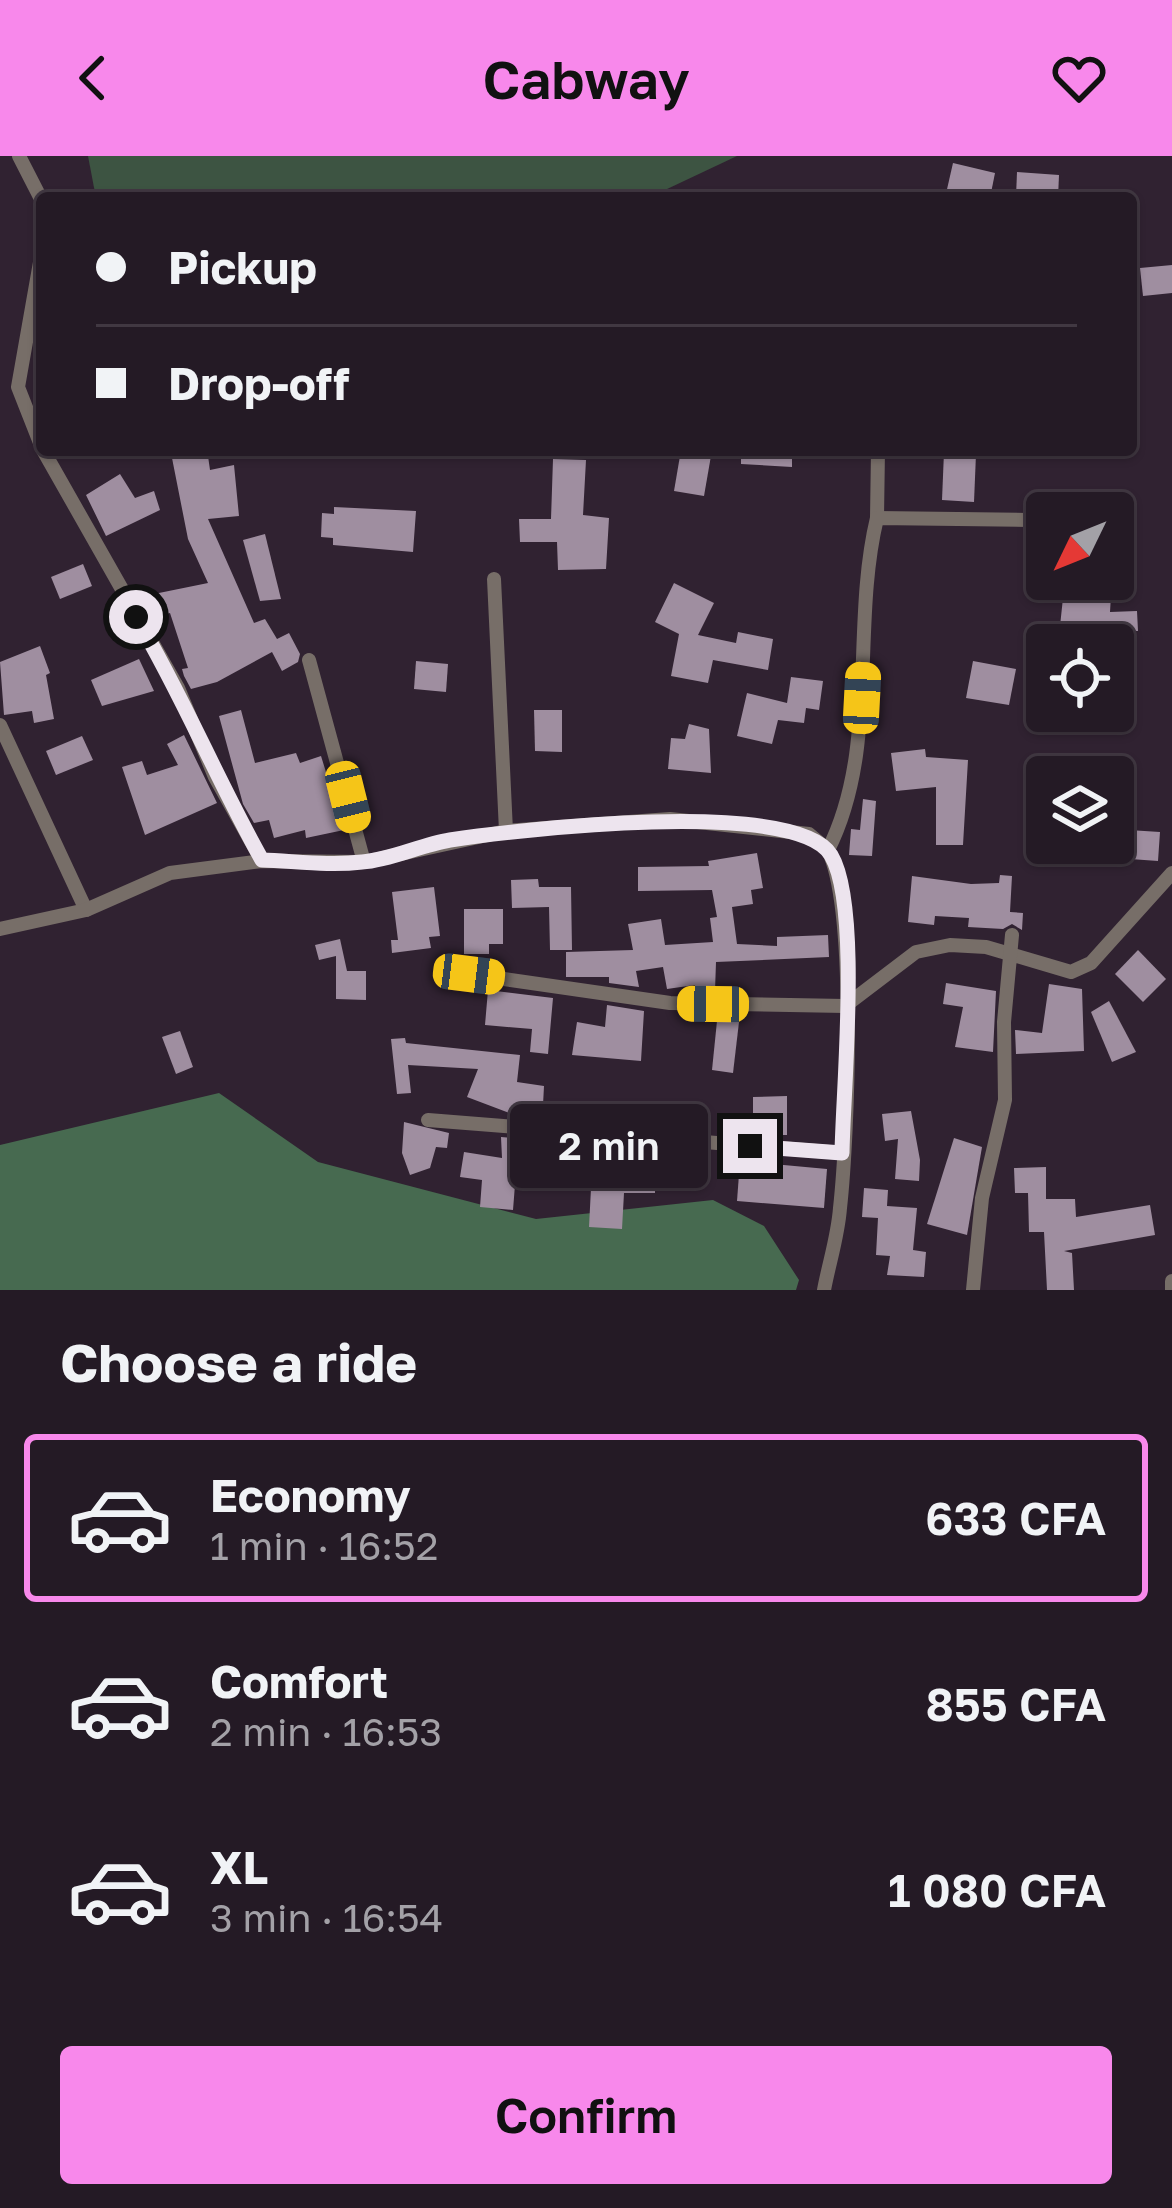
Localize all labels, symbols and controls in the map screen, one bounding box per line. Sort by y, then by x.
icon: back [60,45,126,111]
icon: heart [1046,45,1112,111]
text: Cabway [482,46,690,111]
text: Pickup [168,240,317,294]
text: Drop-off [168,356,349,410]
north arrow [1026,492,1134,600]
map controls [1026,492,1134,864]
route start [109,590,163,644]
button: locate [1026,624,1134,732]
car [842,661,882,735]
button: layers [1026,756,1134,864]
car [322,758,374,836]
car [431,952,507,996]
car [677,985,749,1023]
callout: 2 min [510,1104,708,1188]
route end [723,1119,777,1173]
text: 2 min [558,1122,660,1169]
text: Choose a ride [60,1329,417,1394]
icon: car [66,1464,174,1572]
text: Economy [210,1468,411,1522]
text: 633 CFA [925,1491,1106,1545]
text: 1 min · 16:52 [210,1522,438,1569]
icon: car [66,1650,174,1758]
text: Comfort [210,1654,388,1708]
text: 855 CFA [926,1677,1106,1731]
text: 2 min · 16:53 [210,1708,442,1755]
icon: car [66,1836,174,1944]
text: XL [210,1840,268,1894]
text: 1 080 CFA [888,1863,1106,1917]
text: 3 min · 16:54 [210,1894,443,1941]
button: Confirm [60,2046,1112,2184]

